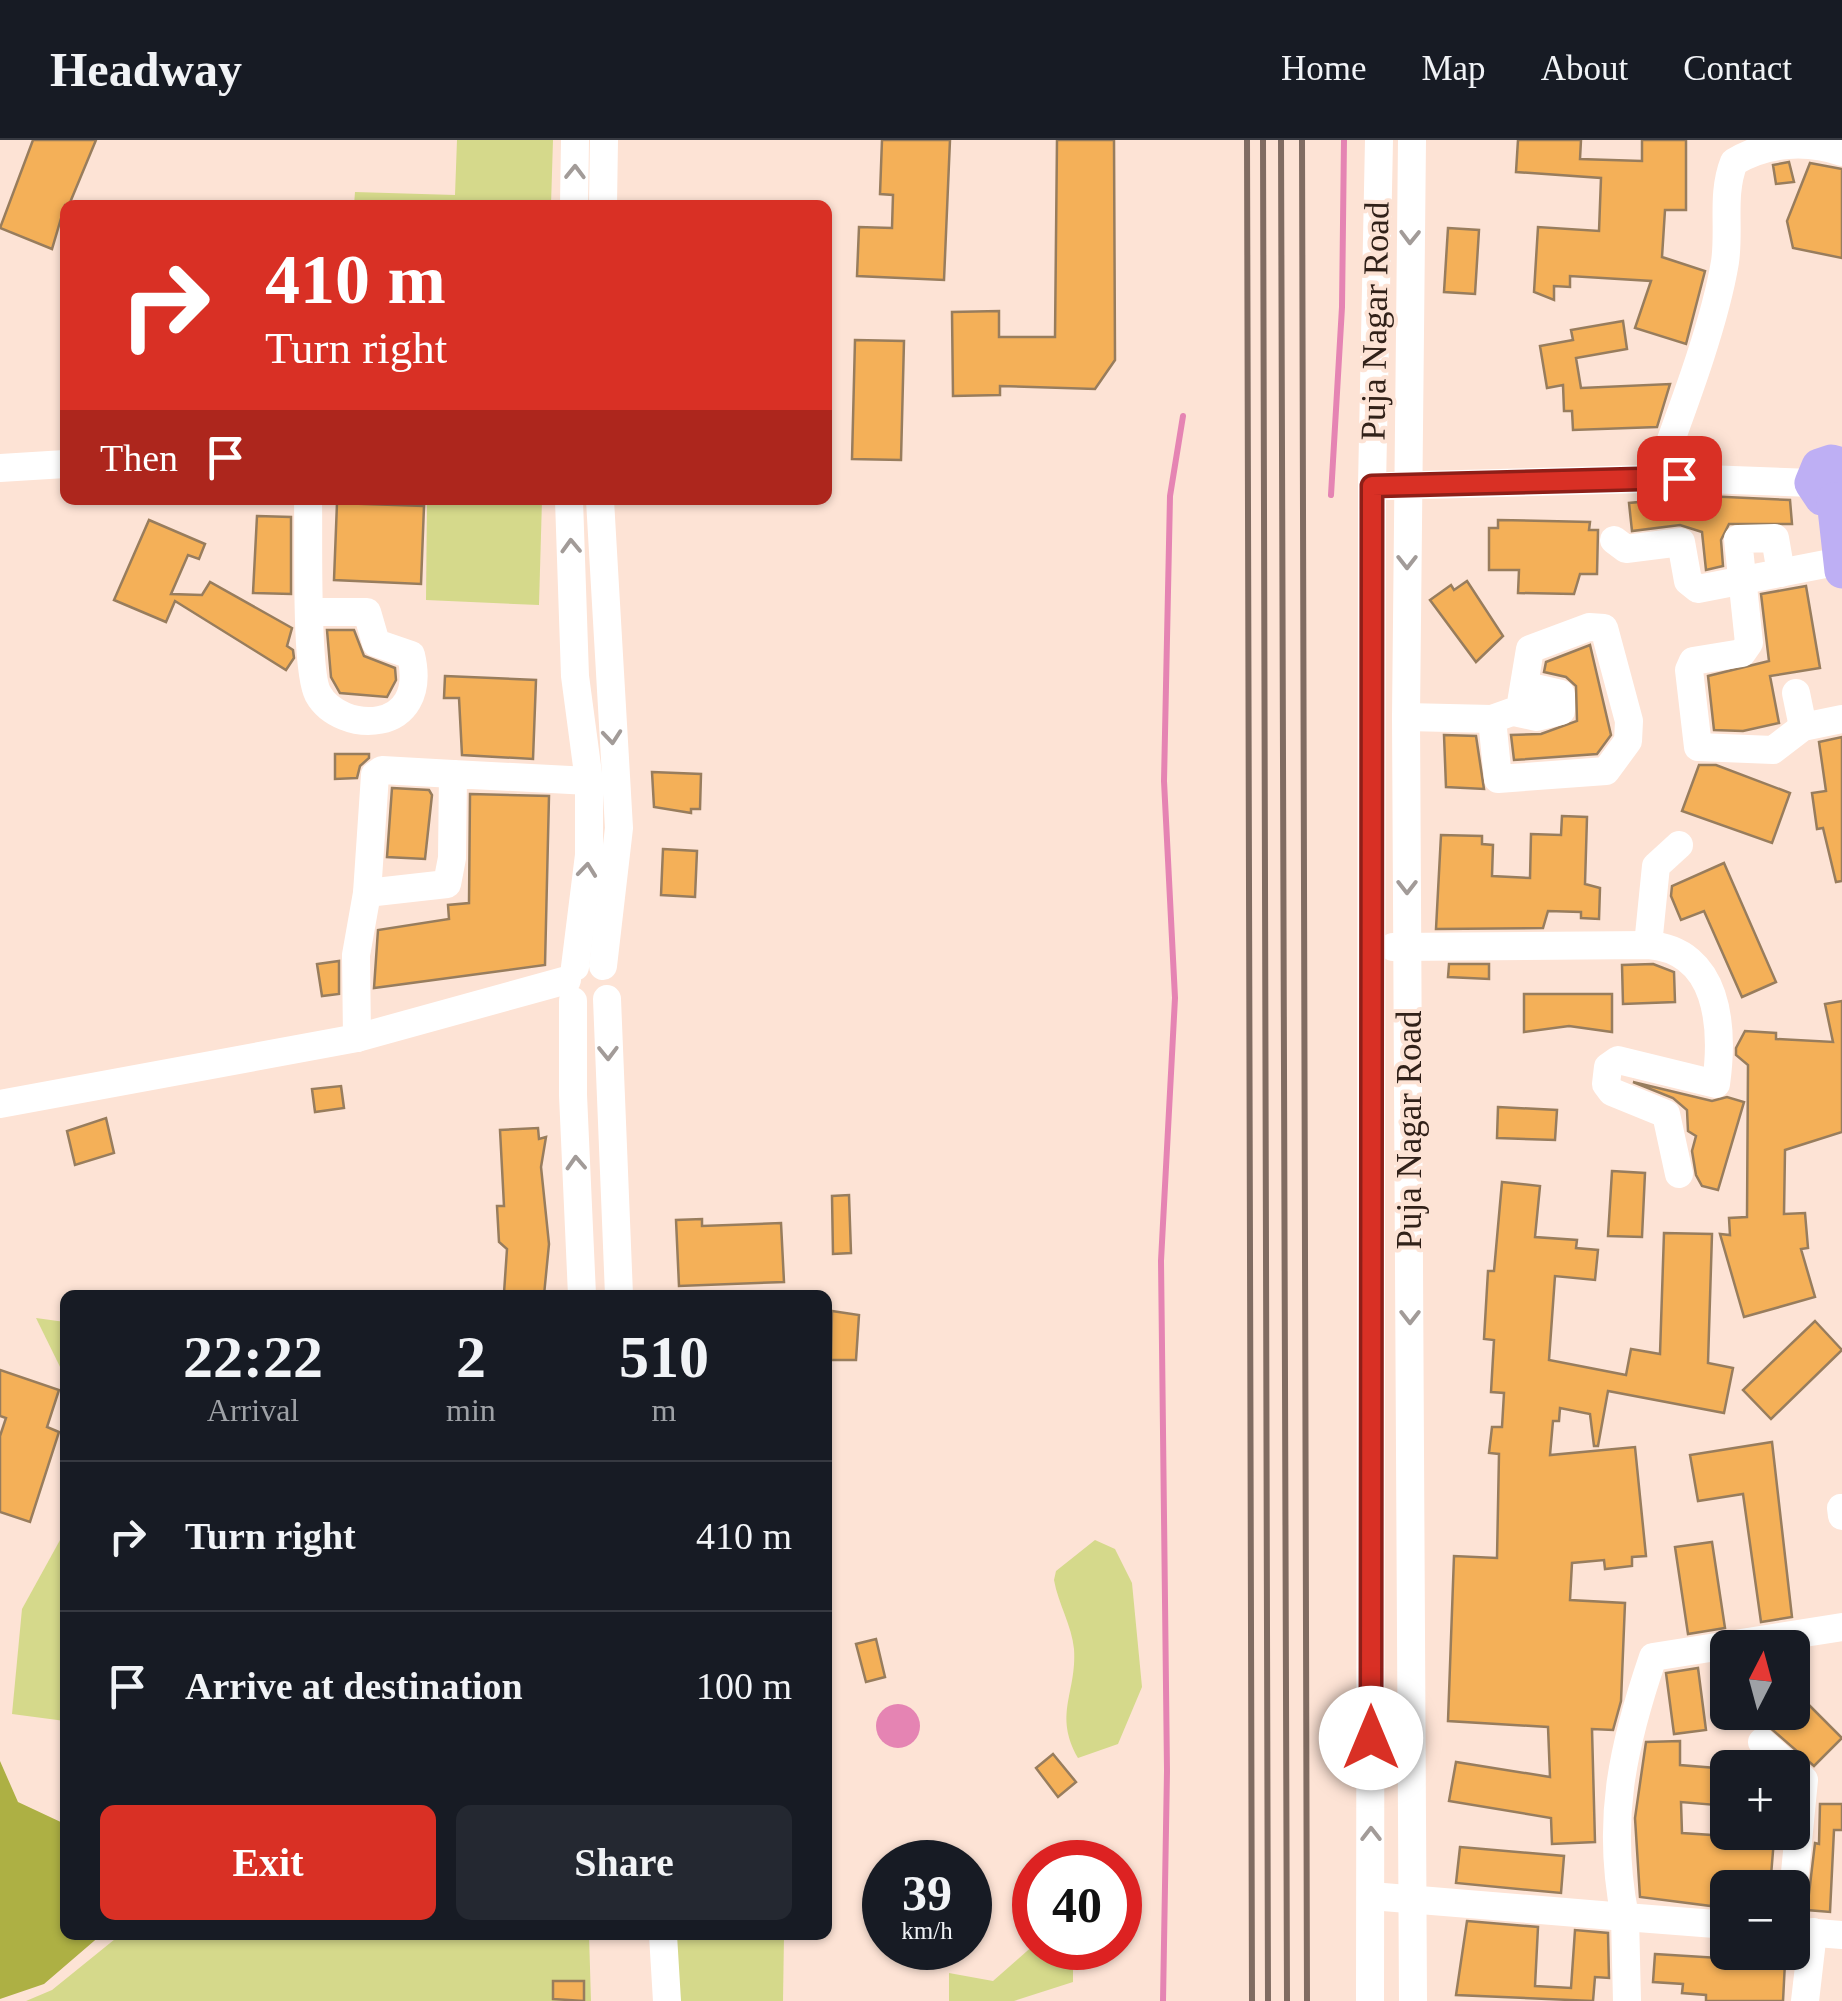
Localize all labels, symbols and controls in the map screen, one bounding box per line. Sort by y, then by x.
text: Headway [50,43,242,96]
text: Home [1281,49,1366,88]
text: Map [1421,49,1486,88]
text: About [1541,49,1628,88]
text: Contact [1683,49,1792,88]
one-way arrow [564,164,585,180]
street label: Puja Nagar Road [1353,201,1397,441]
one-way arrow [1400,230,1421,246]
icon: right [100,240,230,370]
text: 410 m [265,241,446,318]
text: Turn right [265,323,447,373]
icon: arrive [198,430,253,485]
pin [1637,436,1722,521]
text: Then [100,437,178,479]
icon: arrive [1652,451,1707,506]
one-way arrow [560,537,581,553]
one-way arrow [1396,556,1418,571]
one-way arrow [601,730,622,746]
one-way arrow [576,861,597,877]
one-way arrow [1396,880,1418,896]
street label: Puja Nagar Road [1390,1010,1429,1250]
one-way arrow [597,1046,619,1061]
one-way arrow [565,1154,586,1170]
one-way arrow [1399,1310,1421,1326]
text: 22:22 [183,1324,323,1390]
text: 2 [456,1324,486,1390]
text: 510 [619,1324,709,1390]
text: Arrival [207,1392,299,1428]
text: min [446,1392,496,1428]
text: m [651,1392,676,1428]
icon: right [100,1509,155,1564]
text: Turn right [185,1515,356,1557]
text: 410 m [696,1515,792,1557]
north arrow [1710,1630,1810,1730]
map controls [1710,1630,1810,1970]
icon: arrive [100,1659,155,1714]
text: Arrive at destination [185,1665,523,1707]
text: 100 m [696,1665,792,1707]
position arrow [1319,1686,1423,1790]
button: + [1710,1750,1810,1850]
button: Exit [100,1805,436,1920]
button: Share [456,1805,792,1920]
one-way arrow [1360,1825,1382,1840]
speed limit sign: 40 [1012,1840,1142,1970]
text: 39 [902,1865,952,1921]
button: − [1710,1870,1810,1970]
text: km/h [901,1917,953,1944]

